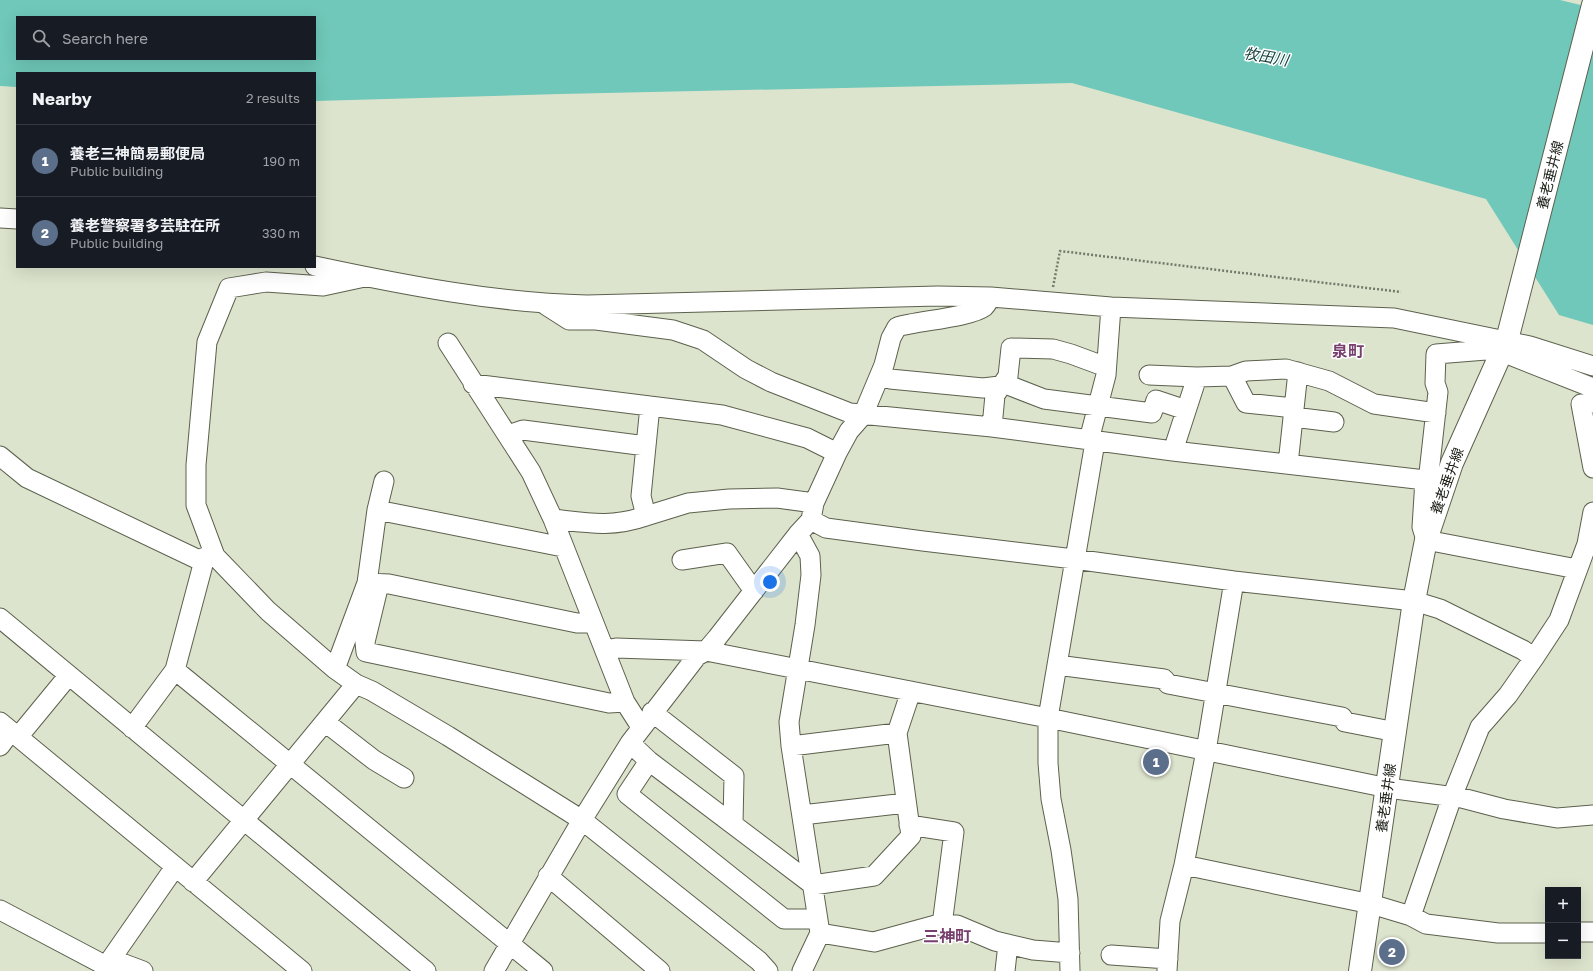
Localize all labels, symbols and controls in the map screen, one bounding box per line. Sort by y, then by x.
search box [16,16,316,60]
icon: search [30,27,52,49]
text: Search here [62,29,148,47]
water label: 牧田川 [1242,43,1292,69]
text: Nearby [32,88,92,109]
text: 2 results [246,90,300,106]
street label: 養老垂井線 [1533,139,1566,211]
text: 養老三神簡易郵便局 [70,144,205,162]
text: 1 [42,153,48,169]
text: 190 m [263,153,300,169]
text: Public building [70,163,163,179]
text: 養老警察署多芸駐在所 [70,216,220,234]
text: 2 [41,225,49,241]
text: 330 m [262,225,300,241]
text: Public building [70,235,163,251]
district label: 泉町 [1332,341,1364,361]
street label: 養老垂井線 [1427,445,1466,517]
your location [760,572,780,592]
pin: 1 [1143,747,1169,777]
street label: 養老垂井線 [1372,762,1399,834]
map controls [1545,887,1581,959]
button: + [1545,887,1581,923]
button: − [1545,923,1581,959]
district label: 三神町 [923,926,971,946]
pin: 2 [1379,937,1405,967]

